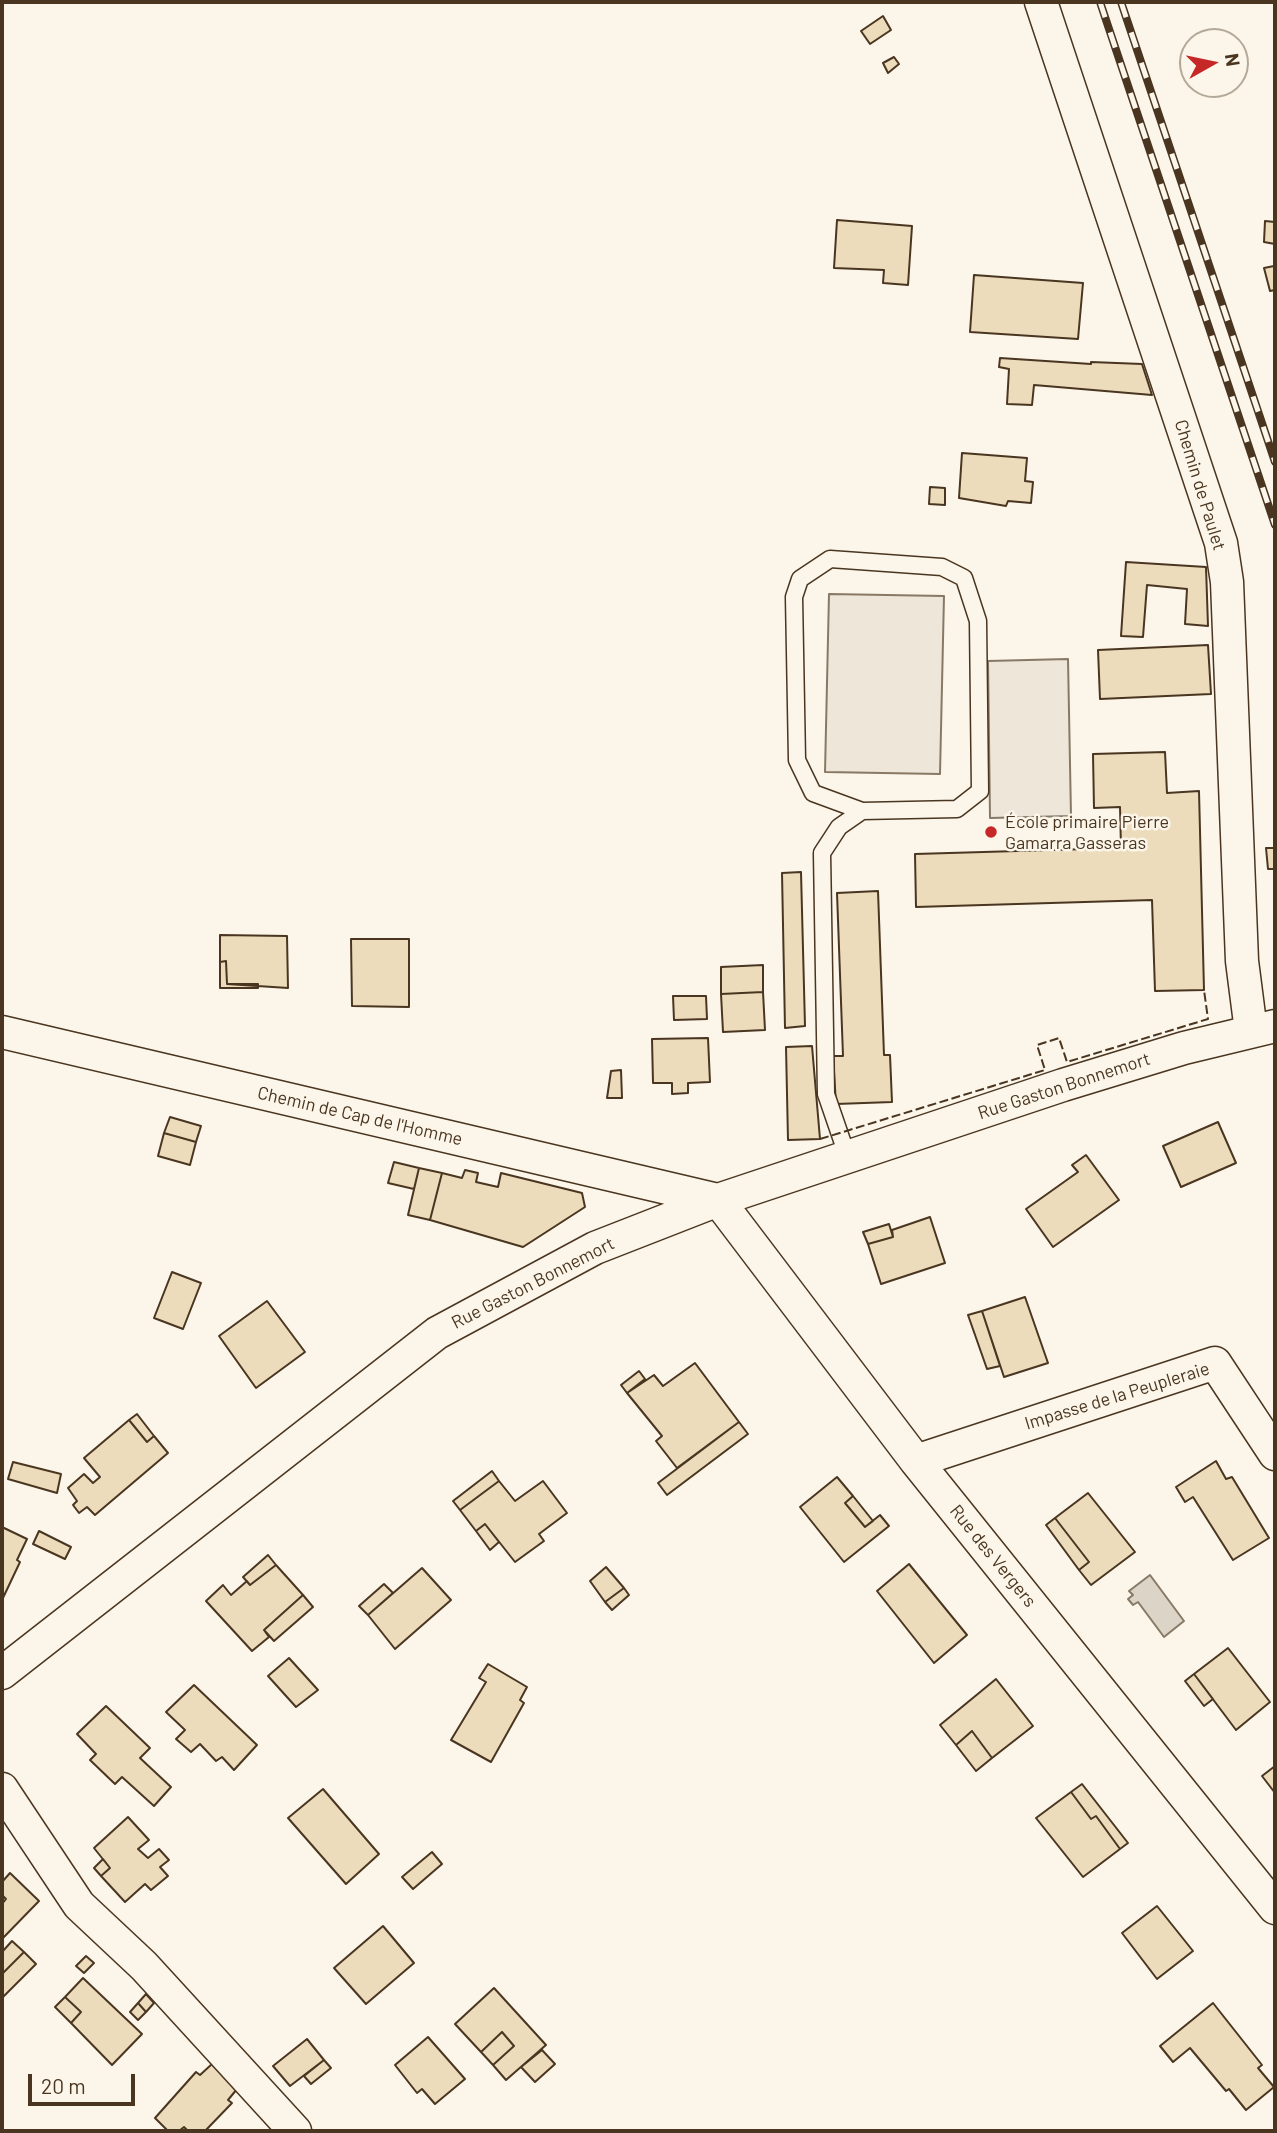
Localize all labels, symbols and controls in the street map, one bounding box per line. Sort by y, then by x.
north arrow [1179,28,1249,98]
text: N [1221,52,1246,68]
street label: Chemin de Paulet [1170,417,1230,553]
place label: École primaire Pierre Gamarra Gasseras [1005,811,1169,854]
marker: École primaire Pierre Gamarra Gasseras [983,824,999,840]
street label: Rue Gaston Bonnemort [975,1048,1153,1124]
street label: Chemin de Cap de l'Homme [255,1082,465,1150]
street label: Rue Gaston Bonnemort [448,1233,618,1333]
street label: Impasse de la Peupleraie [1022,1358,1212,1434]
street label: Rue des Vergers [945,1500,1041,1612]
scale bar [32,2060,138,2104]
text: 20 m [41,2073,86,2098]

